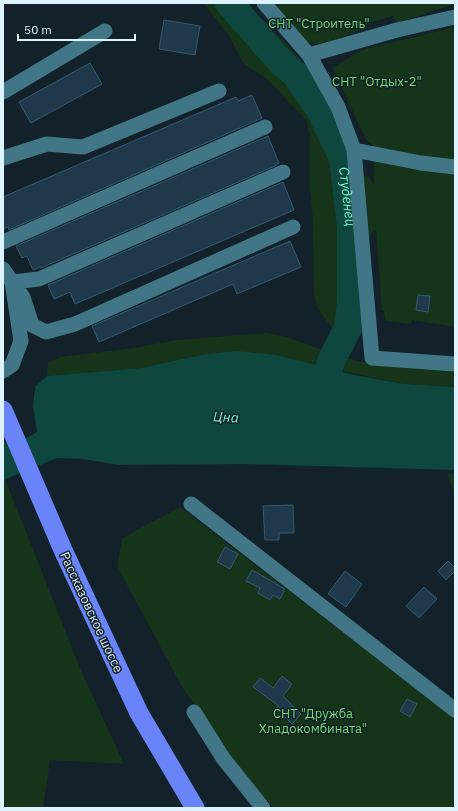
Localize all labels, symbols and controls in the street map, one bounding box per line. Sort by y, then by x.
park label: СНТ "Строитель" [268,15,370,32]
scale bar [18,16,135,42]
text: 50 m [24,22,52,37]
park label: СНТ "Отдых-2" [332,73,422,90]
water label: Студенец [335,166,360,227]
water label: Цна [213,407,239,427]
street label: Рассказовское шоссе [56,549,127,675]
park label: СНТ "Дружба Хладокомбината" [259,705,367,737]

